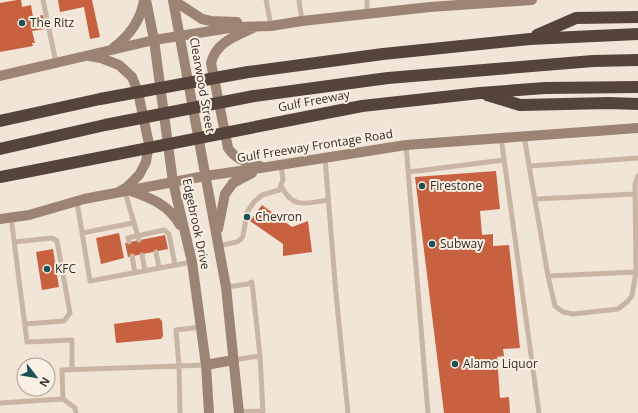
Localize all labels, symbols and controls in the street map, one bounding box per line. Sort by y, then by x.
place label: The Ritz [30,14,75,31]
marker: The Ritz [17,18,27,28]
street label: Clearwood Street [186,36,219,134]
street label: Gulf Freeway [277,85,352,116]
street label: Gulf Freeway Frontage Road [236,125,394,166]
street label: Edgebrook Drive [179,177,214,271]
place label: Firestone [430,177,482,194]
marker: Firestone [417,181,427,191]
place label: Chevron [255,208,302,225]
marker: Chevron [242,212,252,222]
place label: Subway [440,235,484,252]
marker: Subway [427,239,437,249]
place label: KFC [55,260,77,277]
marker: KFC [42,264,52,274]
place label: Alamo Liquor [463,355,538,372]
north arrow [16,357,56,397]
marker: Alamo Liquor [450,359,460,369]
text: N [36,375,54,390]

